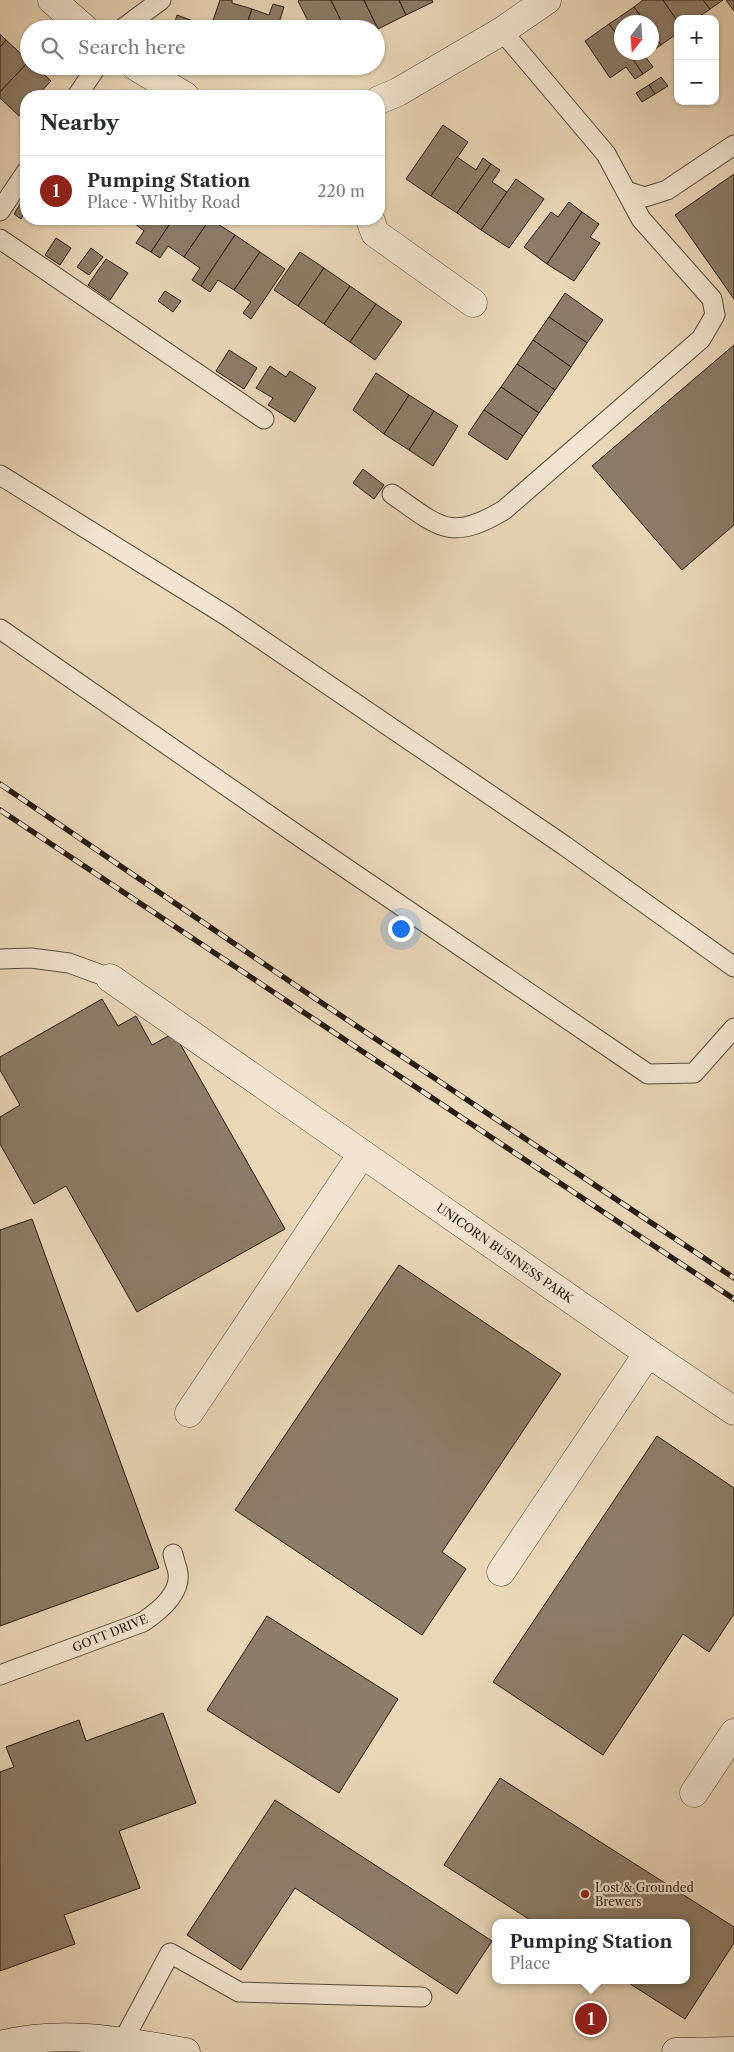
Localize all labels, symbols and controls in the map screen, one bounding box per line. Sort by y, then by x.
north arrow [614,15,659,60]
map controls [674,15,719,105]
button: + [674,15,719,60]
search box [20,20,385,75]
icon: search [38,34,66,62]
text: Search here [78,36,186,59]
button: − [674,60,719,105]
text: Nearby [40,110,119,135]
text: Pumping Station [87,169,250,192]
text: 1 [52,181,60,201]
text: 220 m [317,181,365,201]
text: Place · Whitby Road [87,192,241,212]
your location [388,916,414,942]
street label: UNICORN BUSINESS PARK [434,1200,577,1306]
street label: GOTT DRIVE [70,1611,150,1655]
place label: Lost & Grounded Brewers [595,1880,695,1909]
marker: Lost & Grounded Brewers [579,1888,591,1900]
popup [492,1919,690,1984]
text: Pumping Station [509,1930,673,1953]
text: Place [509,1953,551,1973]
pin: 1 [575,2000,607,2038]

